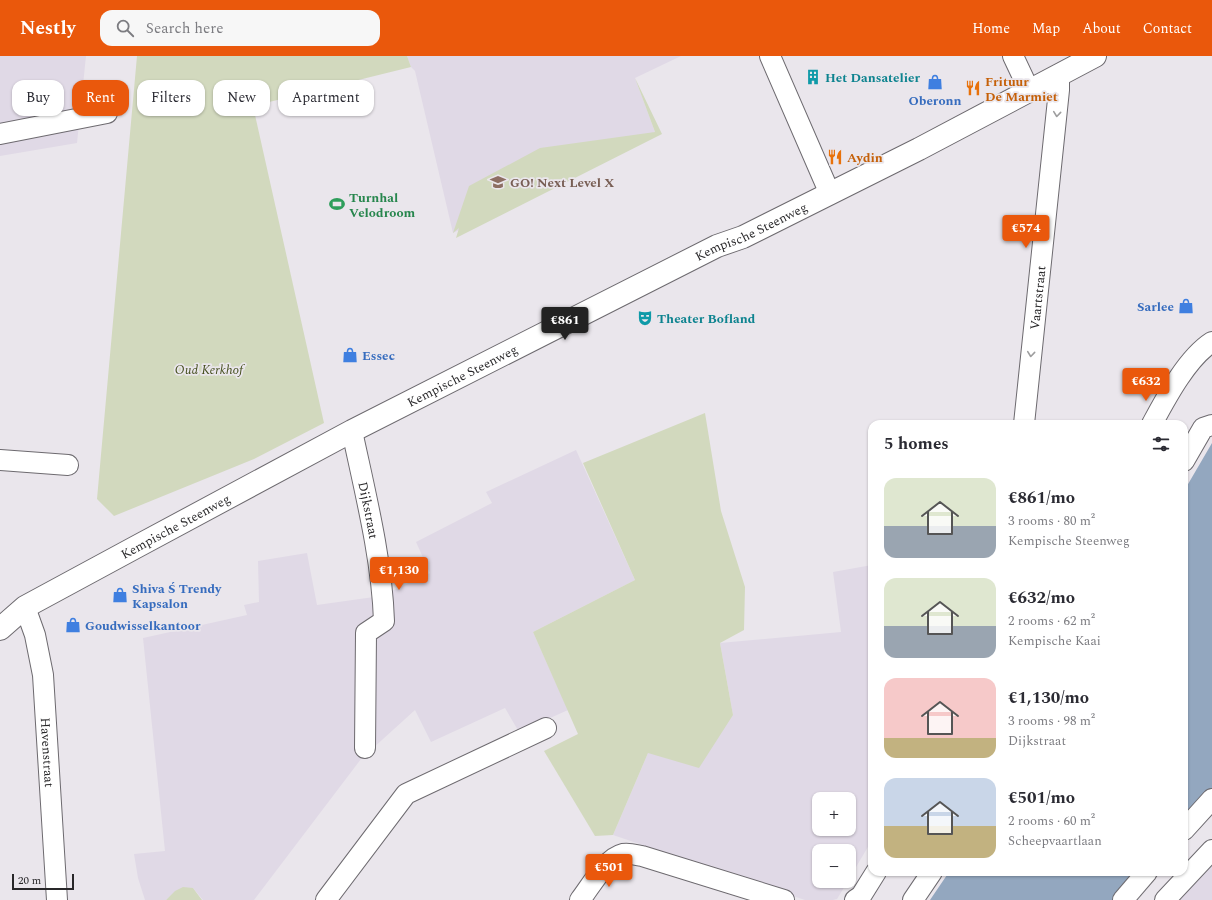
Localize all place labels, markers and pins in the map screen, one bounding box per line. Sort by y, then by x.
building icon: Het Dansatelier [804,68,822,86]
place label: Het Dansatelier [825,68,921,88]
place label: Frituur De Marmiet [985,72,1058,107]
shop icon: Oberonn [926,73,944,91]
restaurant icon: Frituur De Marmiet [964,79,982,97]
place label: Oberonn [908,91,962,111]
restaurant icon: Aydin [826,148,844,166]
place label: Aydin [847,148,883,168]
school or university icon: GO! Next Level X [489,173,507,191]
place label: GO! Next Level X [510,173,614,193]
place label: Turnhal Velodroom [349,188,416,223]
sports icon: Turnhal Velodroom [328,195,346,213]
pin: €574 [1002,215,1050,249]
place label: Sarlee [1137,297,1174,317]
shop icon: Sarlee [1177,297,1195,315]
pin: €861 [541,307,589,341]
theatre icon: Theater Bofland [636,309,654,327]
place label: Theater Bofland [657,309,756,329]
shop icon: Essec [341,346,359,364]
place label: Essec [362,346,395,366]
pin: €632 [1122,368,1170,402]
pin: €1,130 [366,557,432,591]
place label: Shiva Ś Trendy Kapsalon [132,579,222,614]
shop icon: Shiva Ś Trendy Kapsalon [111,586,129,604]
shop icon: Goudwisselkantoor [64,616,82,634]
place label: Goudwisselkantoor [85,616,201,636]
pin: €501 [585,854,633,888]

